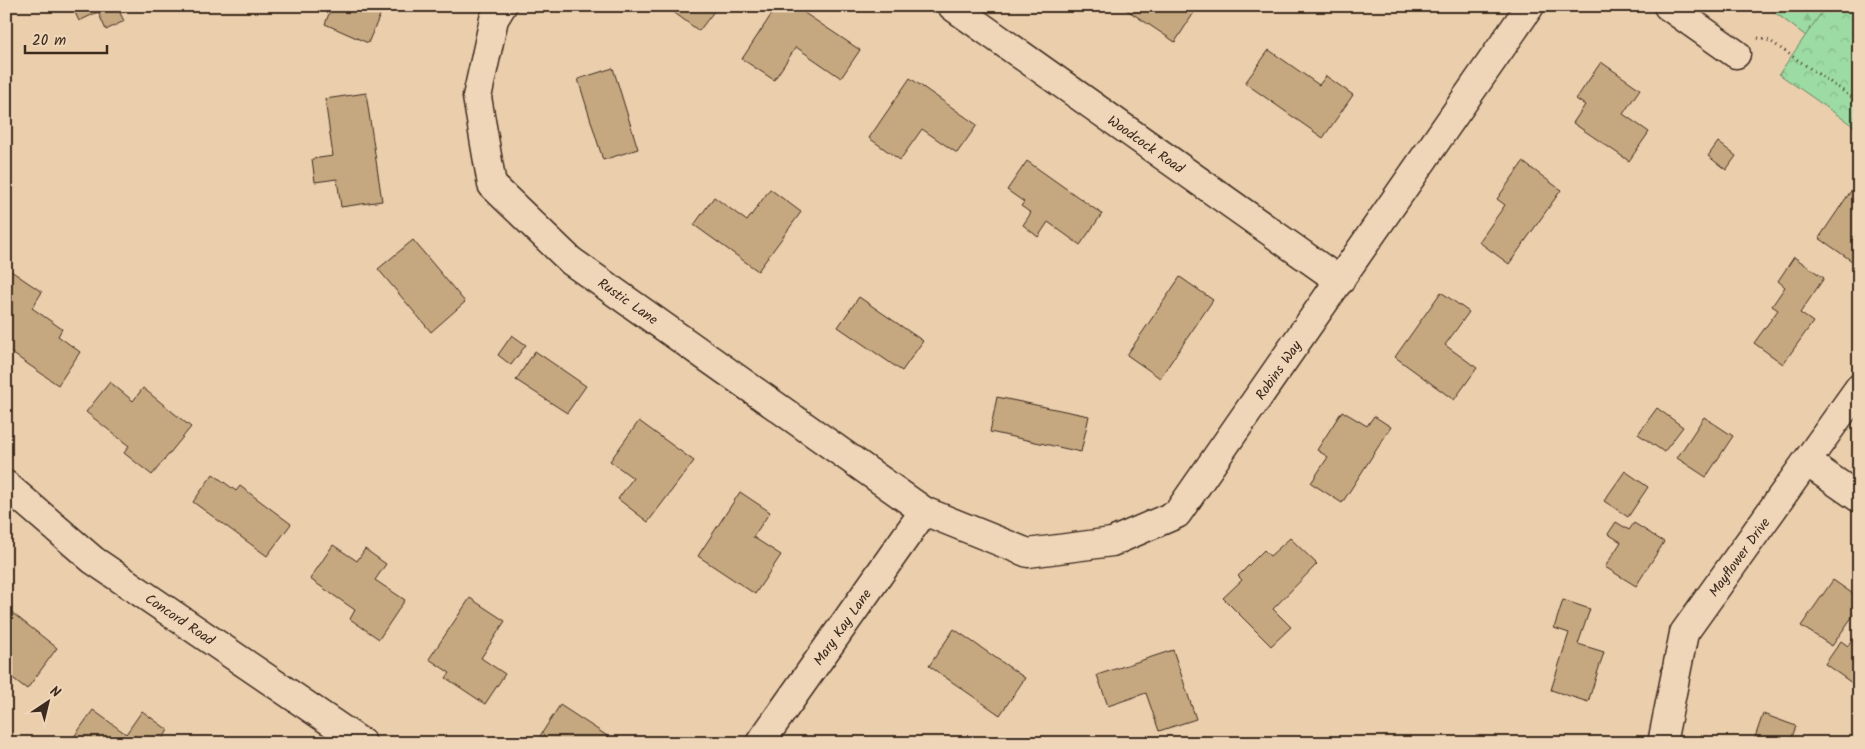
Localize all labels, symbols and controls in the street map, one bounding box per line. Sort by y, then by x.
scale bar [25,22,108,54]
text: 20 m [32,29,66,53]
street label: Woodcock Road [1102,110,1189,180]
street label: Rustic Lane [593,273,663,331]
street label: Robins Way [1250,336,1308,405]
street label: Mayflower Drive [1703,513,1777,602]
street label: Mary Kay Lane [808,584,878,671]
street label: Concord Road [140,588,220,652]
north arrow [22,676,72,726]
text: N [45,681,65,704]

